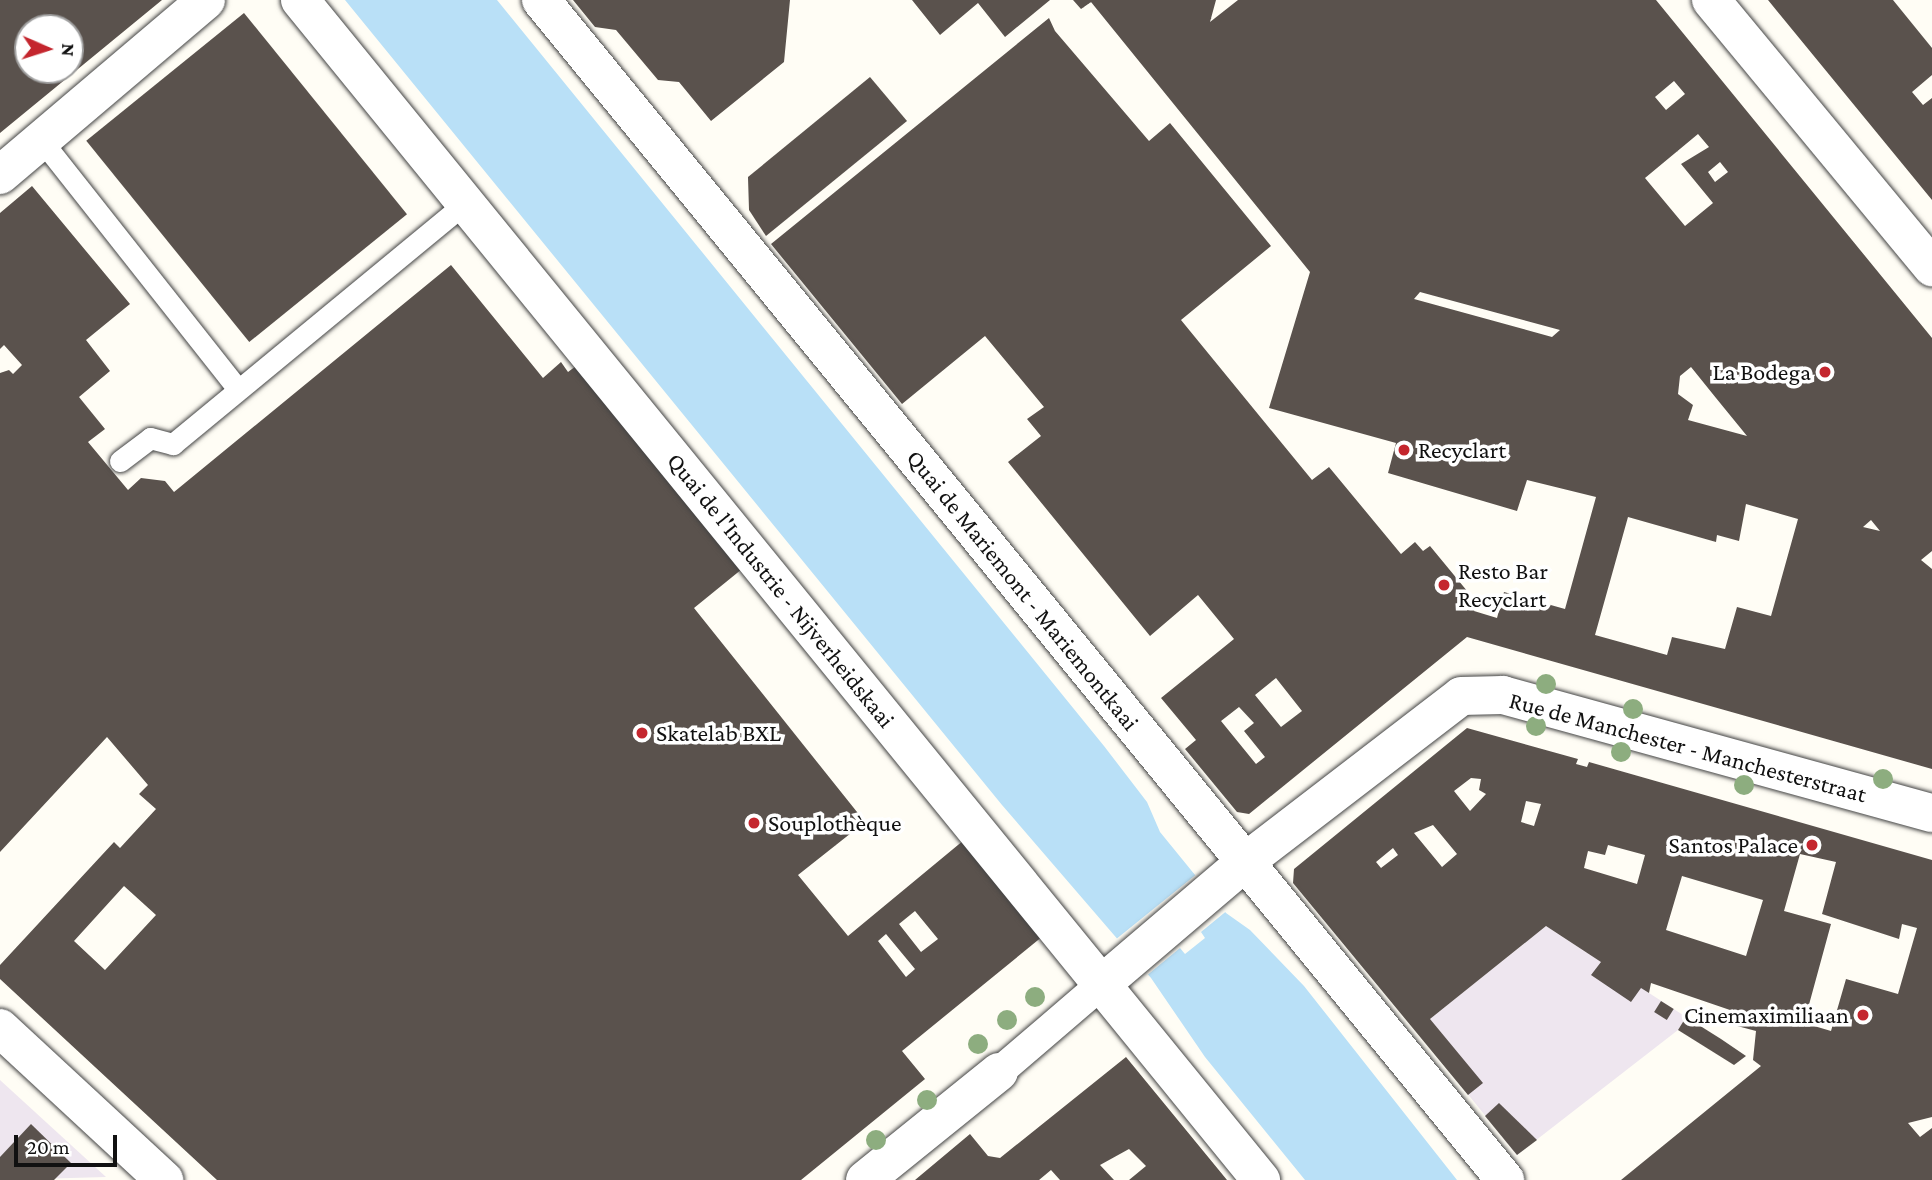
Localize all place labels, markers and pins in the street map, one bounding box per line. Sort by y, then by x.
place label: La Bodega [1713,358,1811,386]
marker: La Bodega [1817,364,1833,380]
place label: Recyclart [1418,436,1506,464]
marker: Recyclart [1396,442,1412,458]
place label: Resto Bar Recyclart [1458,557,1548,613]
marker: Resto Bar Recyclart [1436,577,1452,593]
place label: Skatelab BXL [656,719,781,747]
marker: Skatelab BXL [634,725,650,741]
place label: Souplothèque [768,809,902,837]
marker: Souplothèque [746,815,762,831]
place label: Santos Palace [1669,831,1798,859]
marker: Santos Palace [1804,837,1820,853]
place label: Cinemaximiliaan [1684,1001,1849,1029]
marker: Cinemaximiliaan [1855,1007,1871,1023]

